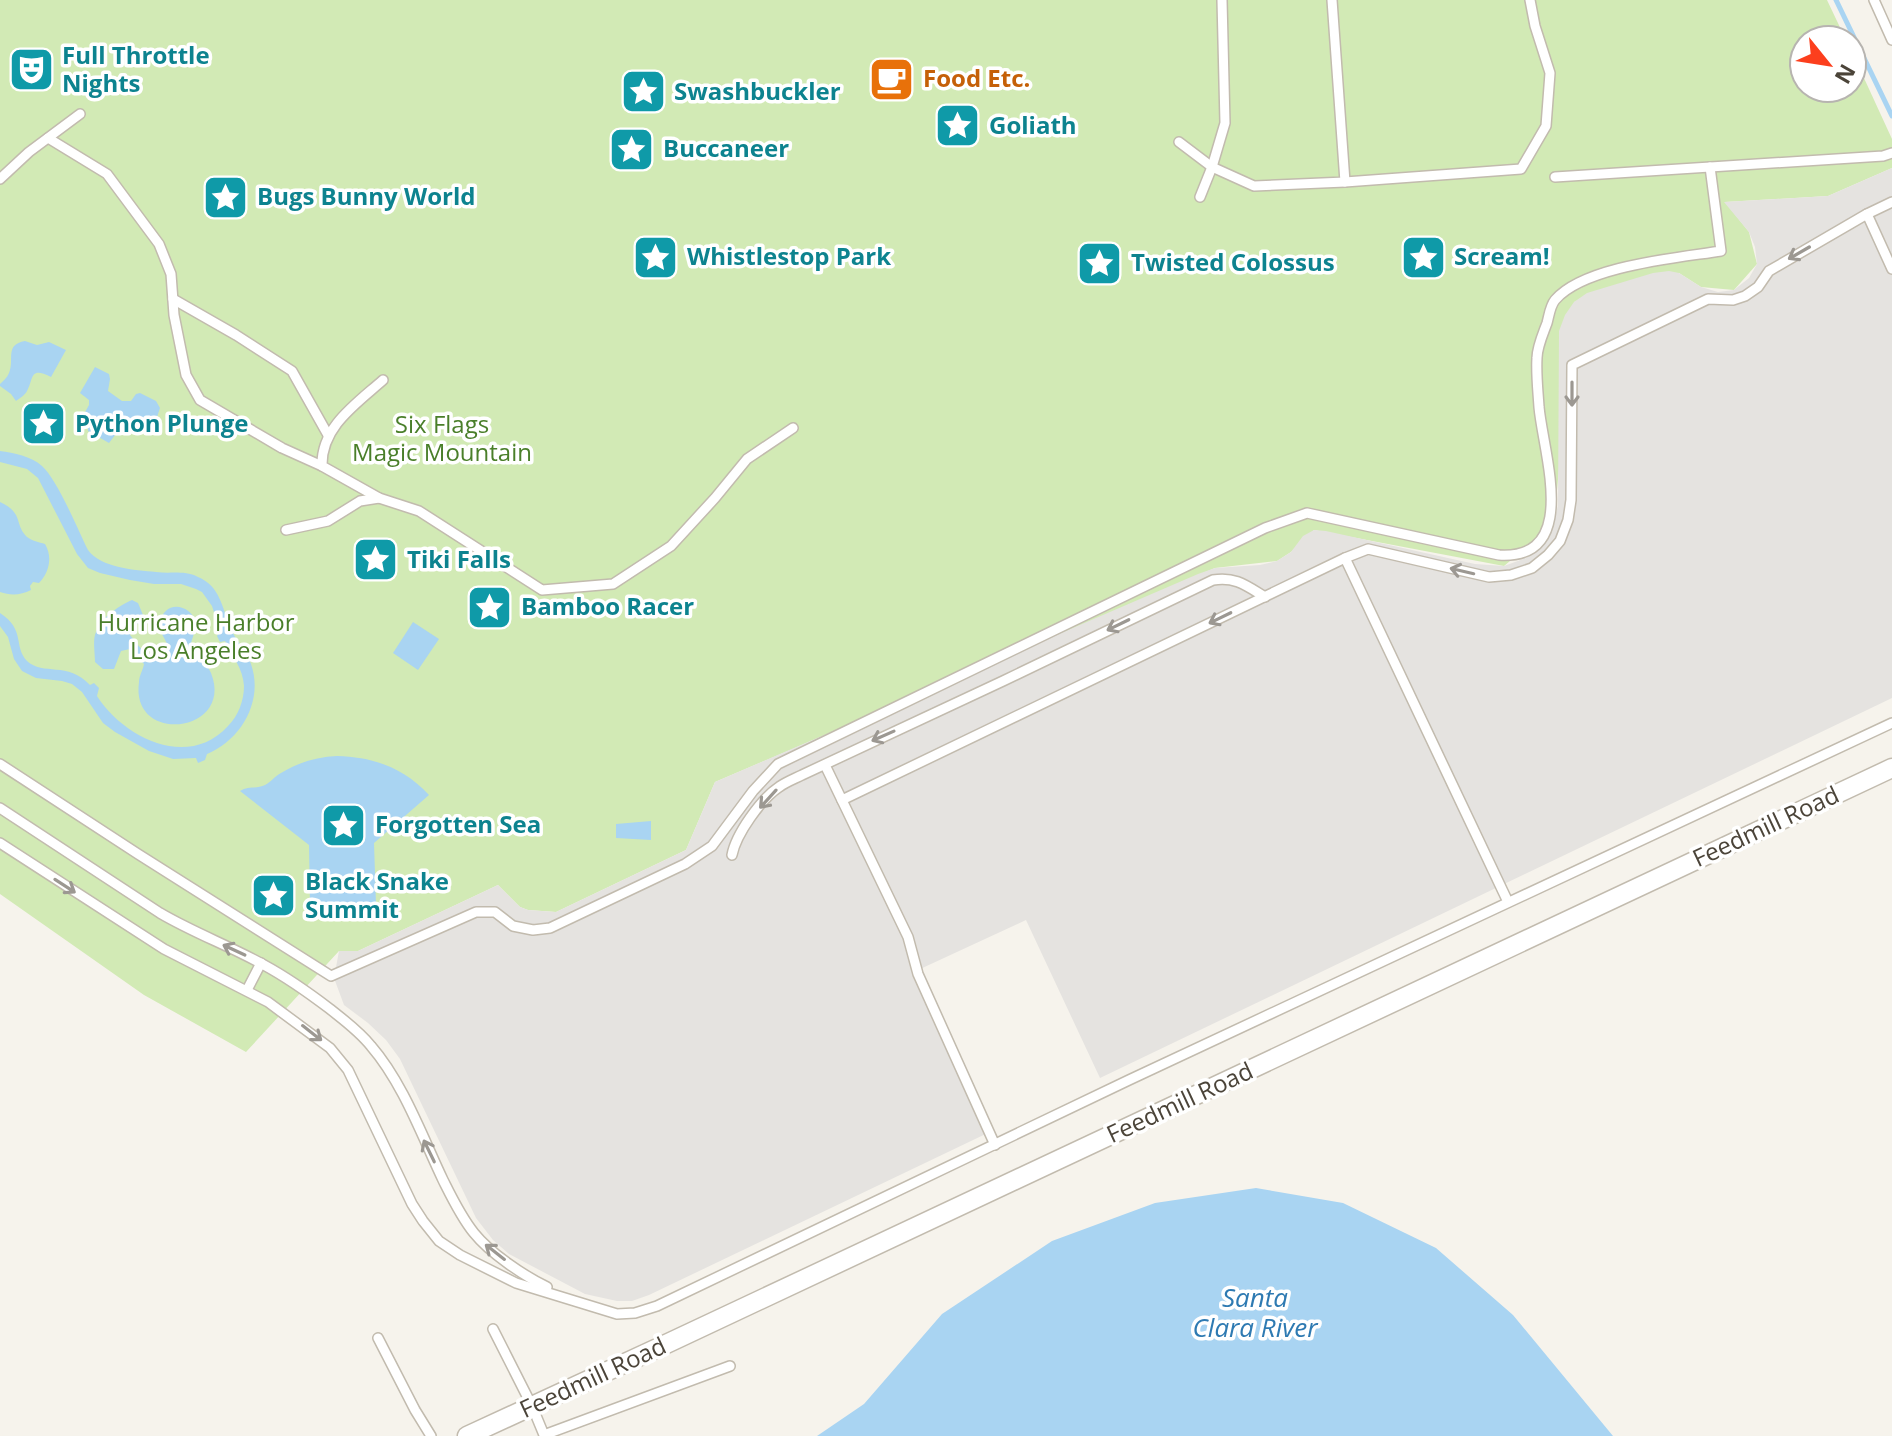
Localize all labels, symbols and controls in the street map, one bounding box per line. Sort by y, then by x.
north arrow [1788,24,1868,104]
place label: Full Throttle Nights [62,38,210,99]
theatre icon: Full Throttle Nights [7,46,55,94]
cafe icon: Food Etc. [868,55,916,103]
text: N [1829,59,1864,90]
place label: Food Etc. [923,61,1030,94]
place icon: Swashbuckler [619,68,667,116]
place label: Swashbuckler [674,74,841,107]
place icon: Goliath [934,102,982,150]
place label: Goliath [989,108,1077,141]
place icon: Buccaneer [608,125,656,173]
place label: Buccaneer [663,131,789,164]
place icon: Bugs Bunny World [202,173,250,221]
place label: Bugs Bunny World [257,179,475,212]
place icon: Whistlestop Park [632,233,680,281]
place icon: Scream! [1399,233,1447,281]
place label: Whistlestop Park [687,239,891,272]
place icon: Twisted Colossus [1076,239,1124,287]
place label: Scream! [1454,239,1550,272]
place label: Twisted Colossus [1131,245,1335,278]
one-way arrow [1788,245,1811,261]
one-way arrow [1564,380,1580,407]
place icon: Python Plunge [20,400,68,448]
place label: Python Plunge [75,406,248,439]
park label: Six Flags Magic Mountain [352,407,532,468]
place icon: Tiki Falls [352,536,400,584]
place label: Tiki Falls [407,542,511,575]
one-way arrow [1449,563,1475,578]
place icon: Bamboo Racer [466,583,514,631]
place label: Bamboo Racer [521,589,694,622]
park label: Hurricane Harbor Los Angeles [97,605,295,666]
one-way arrow [1208,611,1232,626]
one-way arrow [1106,618,1130,633]
one-way arrow [871,729,895,744]
street label: Feedmill Road [1687,777,1844,874]
one-way arrow [758,789,777,809]
place icon: Forgotten Sea [320,801,368,849]
place label: Forgotten Sea [375,807,541,840]
place label: Black Snake Summit [305,864,449,925]
place icon: Black Snake Summit [250,872,298,920]
one-way arrow [54,878,76,894]
one-way arrow [223,942,247,957]
one-way arrow [301,1025,322,1042]
street label: Feedmill Road [1101,1053,1258,1150]
one-way arrow [421,1139,436,1163]
one-way arrow [485,1243,506,1261]
water label: Santa Clara River [1193,1279,1319,1345]
street label: Feedmill Road [514,1328,671,1425]

